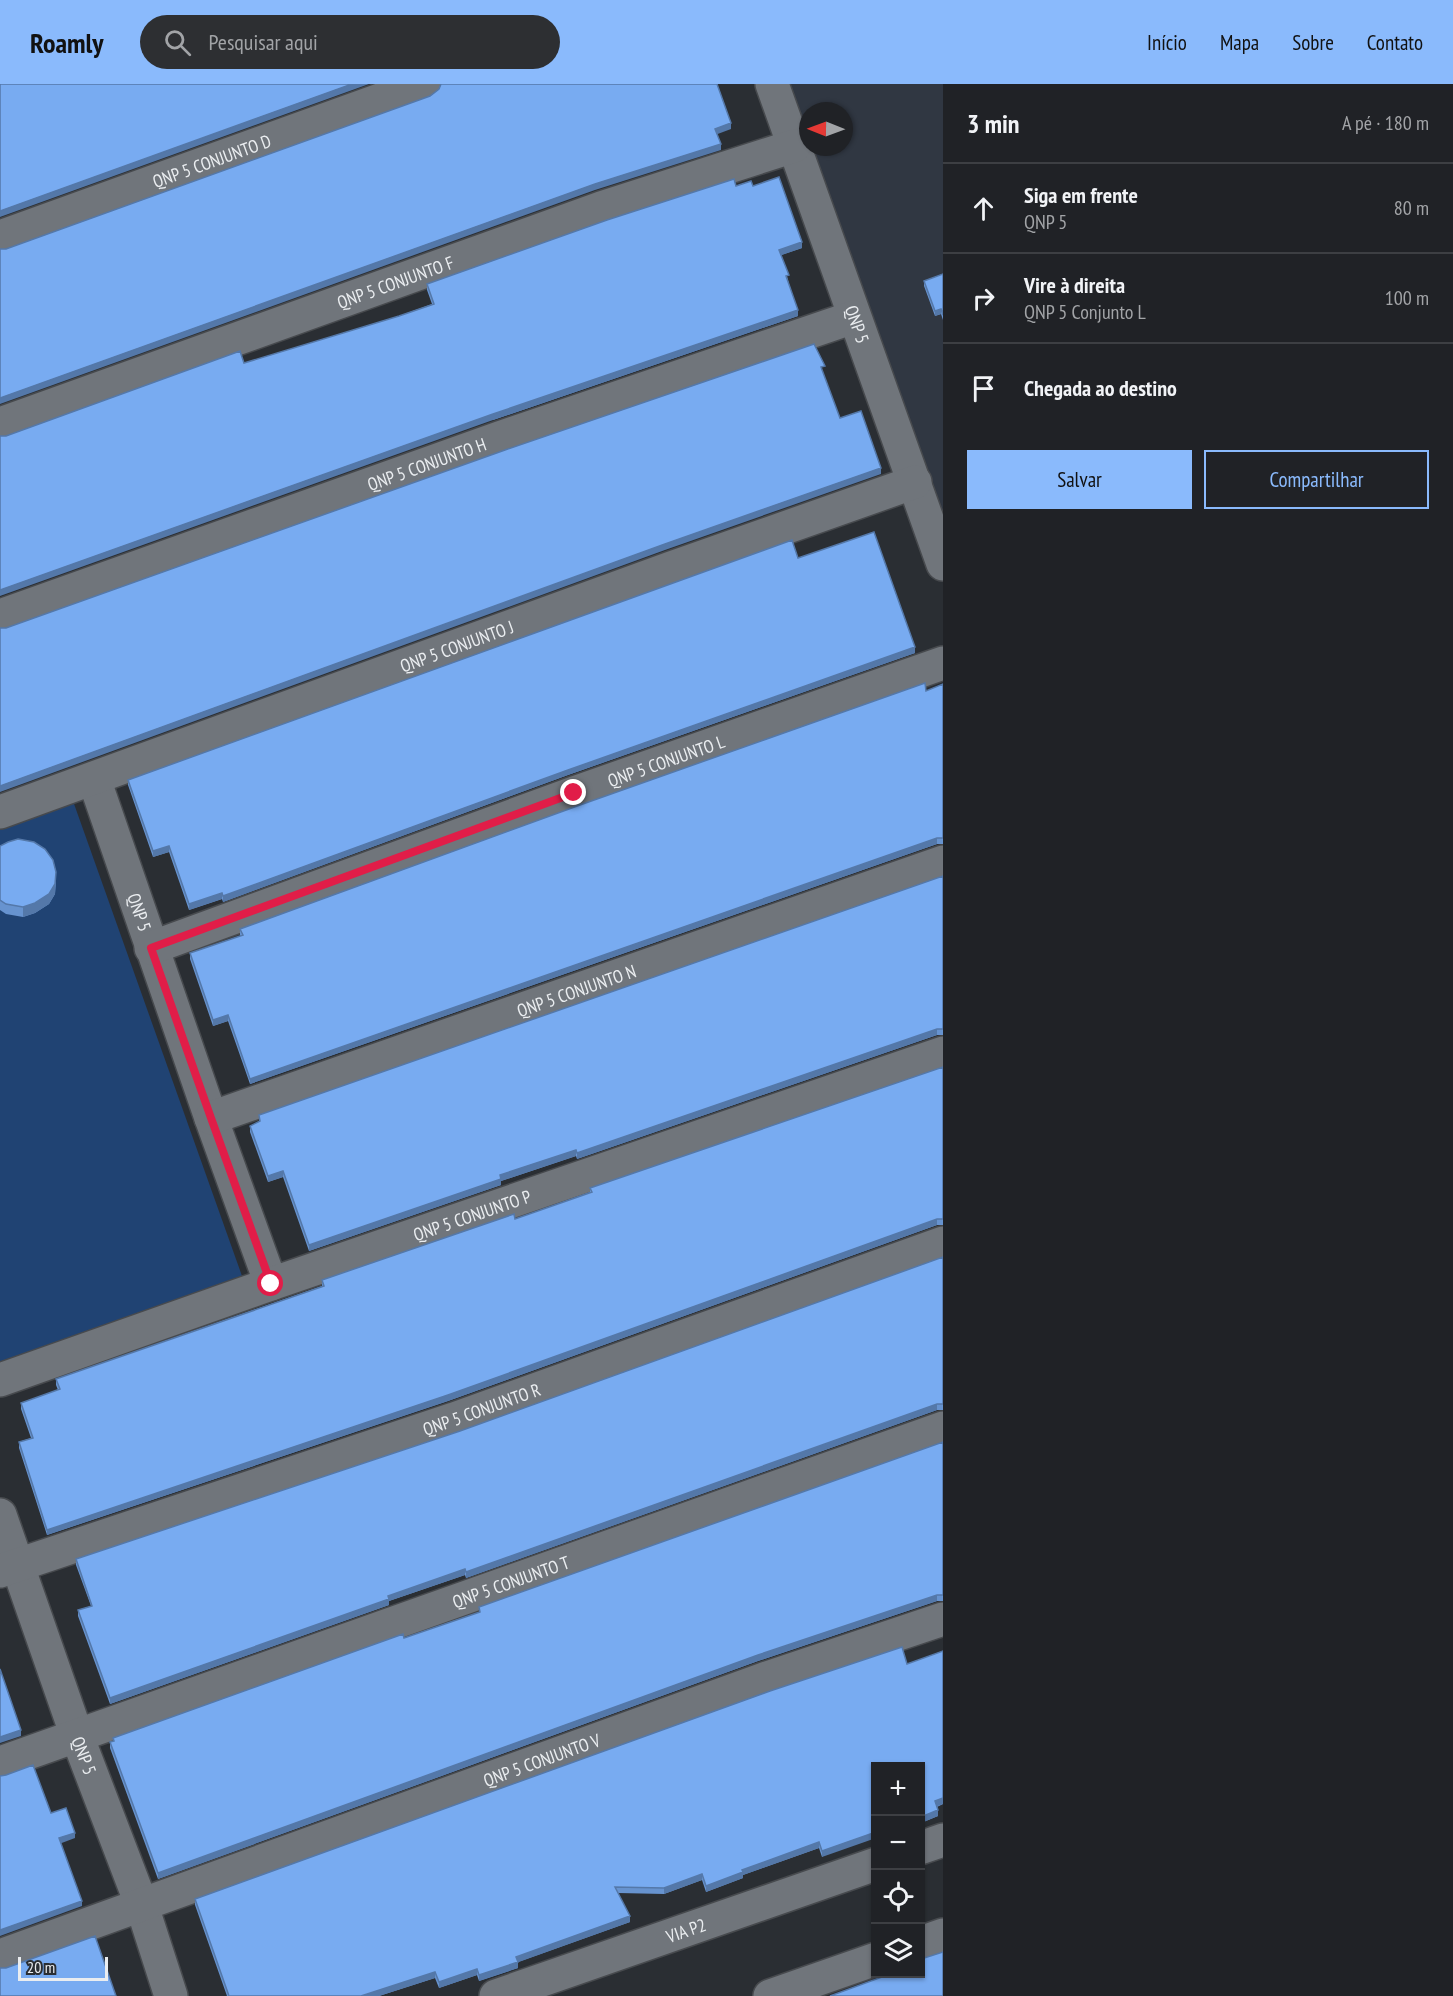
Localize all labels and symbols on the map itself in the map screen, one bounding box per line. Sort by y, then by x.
north arrow [799,102,853,156]
street label: QNP 5 CONJUNTO D [149,129,274,193]
street label: QNP 5 CONJUNTO F [334,250,457,313]
street label: QNP 5 [840,302,875,346]
street label: QNP 5 CONJUNTO H [364,432,489,496]
street label: QNP 5 CONJUNTO J [397,615,517,677]
street label: QNP 5 CONJUNTO L [604,729,728,792]
route end [560,779,586,805]
street label: QNP 5 [123,890,157,934]
street label: QNP 5 CONJUNTO N [514,959,639,1022]
street label: QNP 5 CONJUNTO P [410,1184,534,1246]
route start [257,1270,283,1296]
street label: QNP 5 CONJUNTO R [420,1377,544,1440]
street label: QNP 5 CONJUNTO T [449,1550,572,1613]
street label: QNP 5 CONJUNTO V [480,1728,604,1791]
street label: QNP 5 [67,1733,102,1778]
street label: VIA P2 [662,1913,709,1948]
scale bar [18,1954,108,1982]

